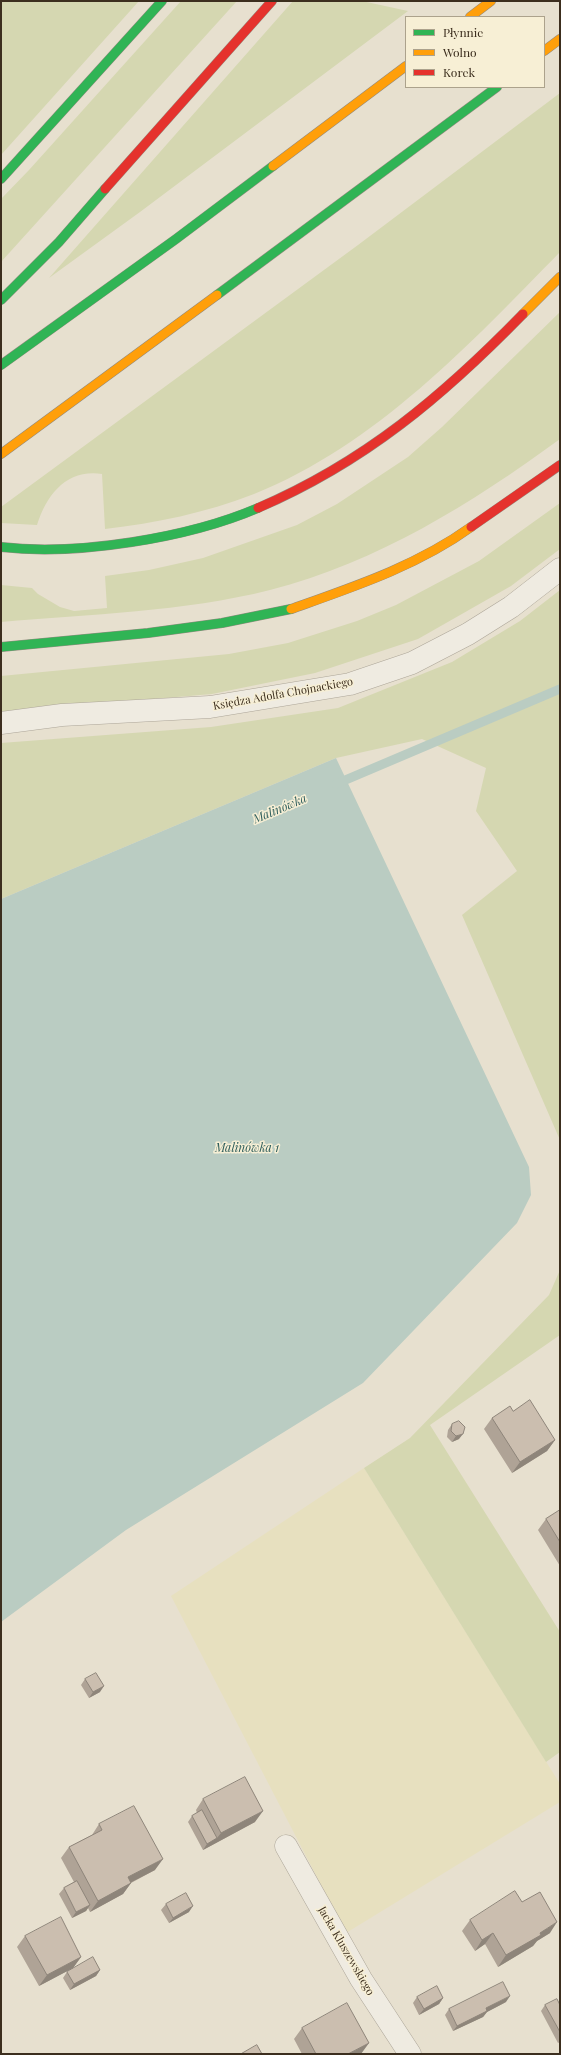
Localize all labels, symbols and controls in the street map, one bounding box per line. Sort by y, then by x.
legend [405,16,545,88]
text: Płynnie [443,24,483,40]
text: Wolno [443,44,477,60]
text: Korek [443,64,475,80]
street label: Księdza Adolfa Chojnackiego [212,675,354,713]
water label: Malinówka [251,791,309,827]
water label: Malinówka 1 [215,1141,279,1155]
street label: Jacka Kluszewskiego [315,1904,377,1998]

